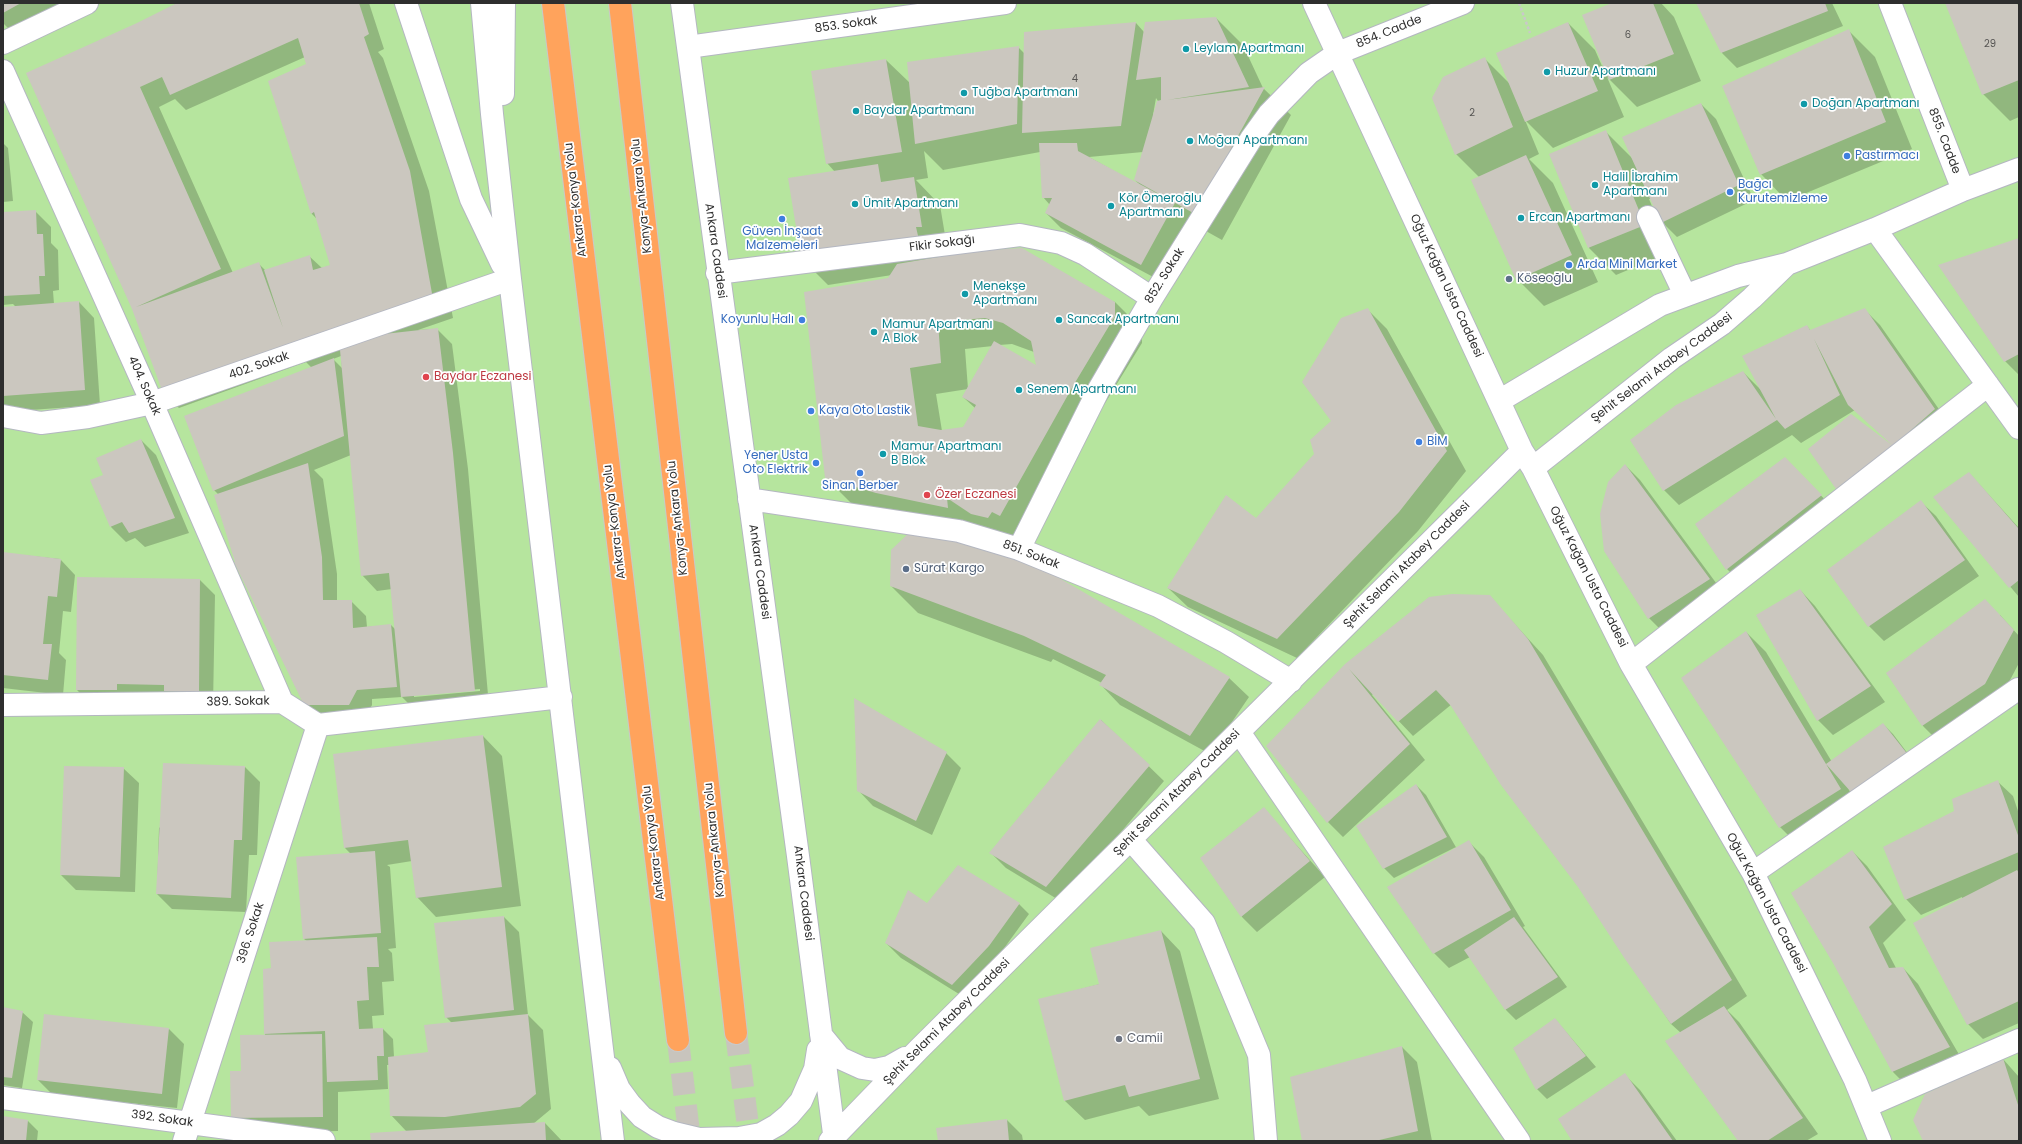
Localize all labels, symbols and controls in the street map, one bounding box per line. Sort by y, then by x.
street label: 854. Cadde [1354,12,1424,52]
street label: 853. Sokak [814,13,878,37]
house number: 6 [1625,29,1631,41]
house number: 29 [1984,38,1996,50]
place label: Leylam Apartmanı [1194,42,1304,56]
marker: Leylam Apartmanı [1181,44,1191,54]
place label: Huzur Apartmanı [1555,65,1656,79]
marker: Huzur Apartmanı [1542,67,1552,77]
house number: 4 [1072,73,1078,85]
place label: Tuğba Apartmanı [972,86,1078,100]
marker: Tuğba Apartmanı [959,88,969,98]
place label: Doğan Apartmanı [1812,97,1920,111]
marker: Doğan Apartmanı [1799,99,1809,109]
place label: Baydar Apartmanı [864,104,974,118]
marker: Baydar Apartmanı [851,106,861,116]
street label: 855. Cadde [1925,106,1963,176]
house number: 2 [1469,107,1475,119]
place label: Moğan Apartmanı [1198,134,1307,148]
marker: Moğan Apartmanı [1185,136,1195,146]
street label: Konya-Ankara Yolu [629,138,655,254]
street label: Ankara-Konya Yolu [562,142,590,258]
place label: Pastırmacı [1855,149,1919,163]
marker: Pastırmacı [1842,151,1852,161]
place label: Halil İbrahim Apartmanı [1603,171,1678,199]
place label: Bağcı Kurutemizleme [1738,178,1828,206]
marker: Halil İbrahim Apartmanı [1590,180,1600,190]
marker: Bağcı Kurutemizleme [1725,187,1735,197]
place label: Kör Ömeroğlu Apartmanı [1119,192,1202,220]
place label: Ümit Apartmanı [863,197,958,211]
marker: Ümit Apartmanı [850,199,860,209]
marker: Kör Ömeroğlu Apartmanı [1106,201,1116,211]
street label: Ankara Caddesi [701,202,729,300]
place label: Ercan Apartmanı [1529,211,1630,225]
street label: Oğuz Kağan Usta Caddesi [1406,212,1486,360]
marker: Ercan Apartmanı [1516,213,1526,223]
marker: Güven İnşaat Malzemeleri [777,214,787,224]
place label: Güven İnşaat Malzemeleri [742,225,822,253]
street label: Fikir Sokağı [908,233,976,255]
street label: 852. Sokak [1142,246,1188,306]
place label: Arda Mini Market [1577,258,1677,272]
marker: Arda Mini Market [1564,260,1574,270]
place label: Köseoğlu [1517,272,1572,286]
marker: Köseoğlu [1504,274,1514,284]
place label: Menekşe Apartmanı [973,280,1037,308]
marker: Menekşe Apartmanı [960,289,970,299]
street label: Şehit Selami Atabey Caddesi [1589,310,1735,426]
place label: Koyunlu Halı [721,313,794,327]
place label: Sancak Apartmanı [1067,313,1179,327]
marker: Koyunlu Halı [797,315,807,325]
marker: Sancak Apartmanı [1054,315,1064,325]
place label: Mamur Apartmanı A Blok [882,318,992,346]
marker: Mamur Apartmanı A Blok [869,327,879,337]
street label: 402. Sokak [227,349,291,383]
street label: 404. Sokak [124,354,164,418]
place label: Baydar Eczanesi [434,370,531,384]
marker: Baydar Eczanesi [421,372,431,382]
place label: Senem Apartmanı [1027,383,1136,397]
marker: Senem Apartmanı [1014,385,1024,395]
place label: Kaya Oto Lastik [819,404,910,418]
marker: Kaya Oto Lastik [806,406,816,416]
place label: BİM [1427,435,1448,449]
marker: BİM [1414,437,1424,447]
place label: Mamur Apartmanı B Blok [891,440,1001,468]
place label: Yener Usta Oto Elektrik [743,449,808,477]
marker: Mamur Apartmanı B Blok [878,449,888,459]
marker: Yener Usta Oto Elektrik [811,458,821,468]
street label: Konya-Ankara Yolu [665,460,691,576]
street label: Ankara-Konya Yolu [601,464,629,580]
marker: Sinan Berber [855,468,865,478]
place label: Sinan Berber [822,479,898,493]
place label: Özer Eczanesi [935,488,1016,502]
marker: Özer Eczanesi [922,490,932,500]
street label: Şehit Selami Atabey Caddesi [1341,499,1473,631]
street label: Oğuz Kağan Usta Caddesi [1546,504,1630,650]
street label: Ankara Caddesi [745,523,773,621]
street label: 851. Sokak [1000,538,1062,572]
place label: Sürat Kargo [914,562,984,576]
marker: Sürat Kargo [901,564,911,574]
street label: 389. Sokak [206,694,270,710]
street label: Şehit Selami Atabey Caddesi [1111,727,1243,859]
street label: Konya-Ankara Yolu [702,782,728,898]
street label: Ankara-Konya Yolu [640,785,668,901]
street label: Oğuz Kağan Usta Caddesi [1723,830,1809,976]
street label: Ankara Caddesi [790,844,816,942]
street label: 396. Sokak [234,901,268,965]
street label: Şehit Selami Atabey Caddesi [881,956,1013,1088]
place label: Camii [1127,1032,1163,1046]
marker: Camii [1114,1034,1124,1044]
street label: 392. Sokak [130,1108,194,1130]

